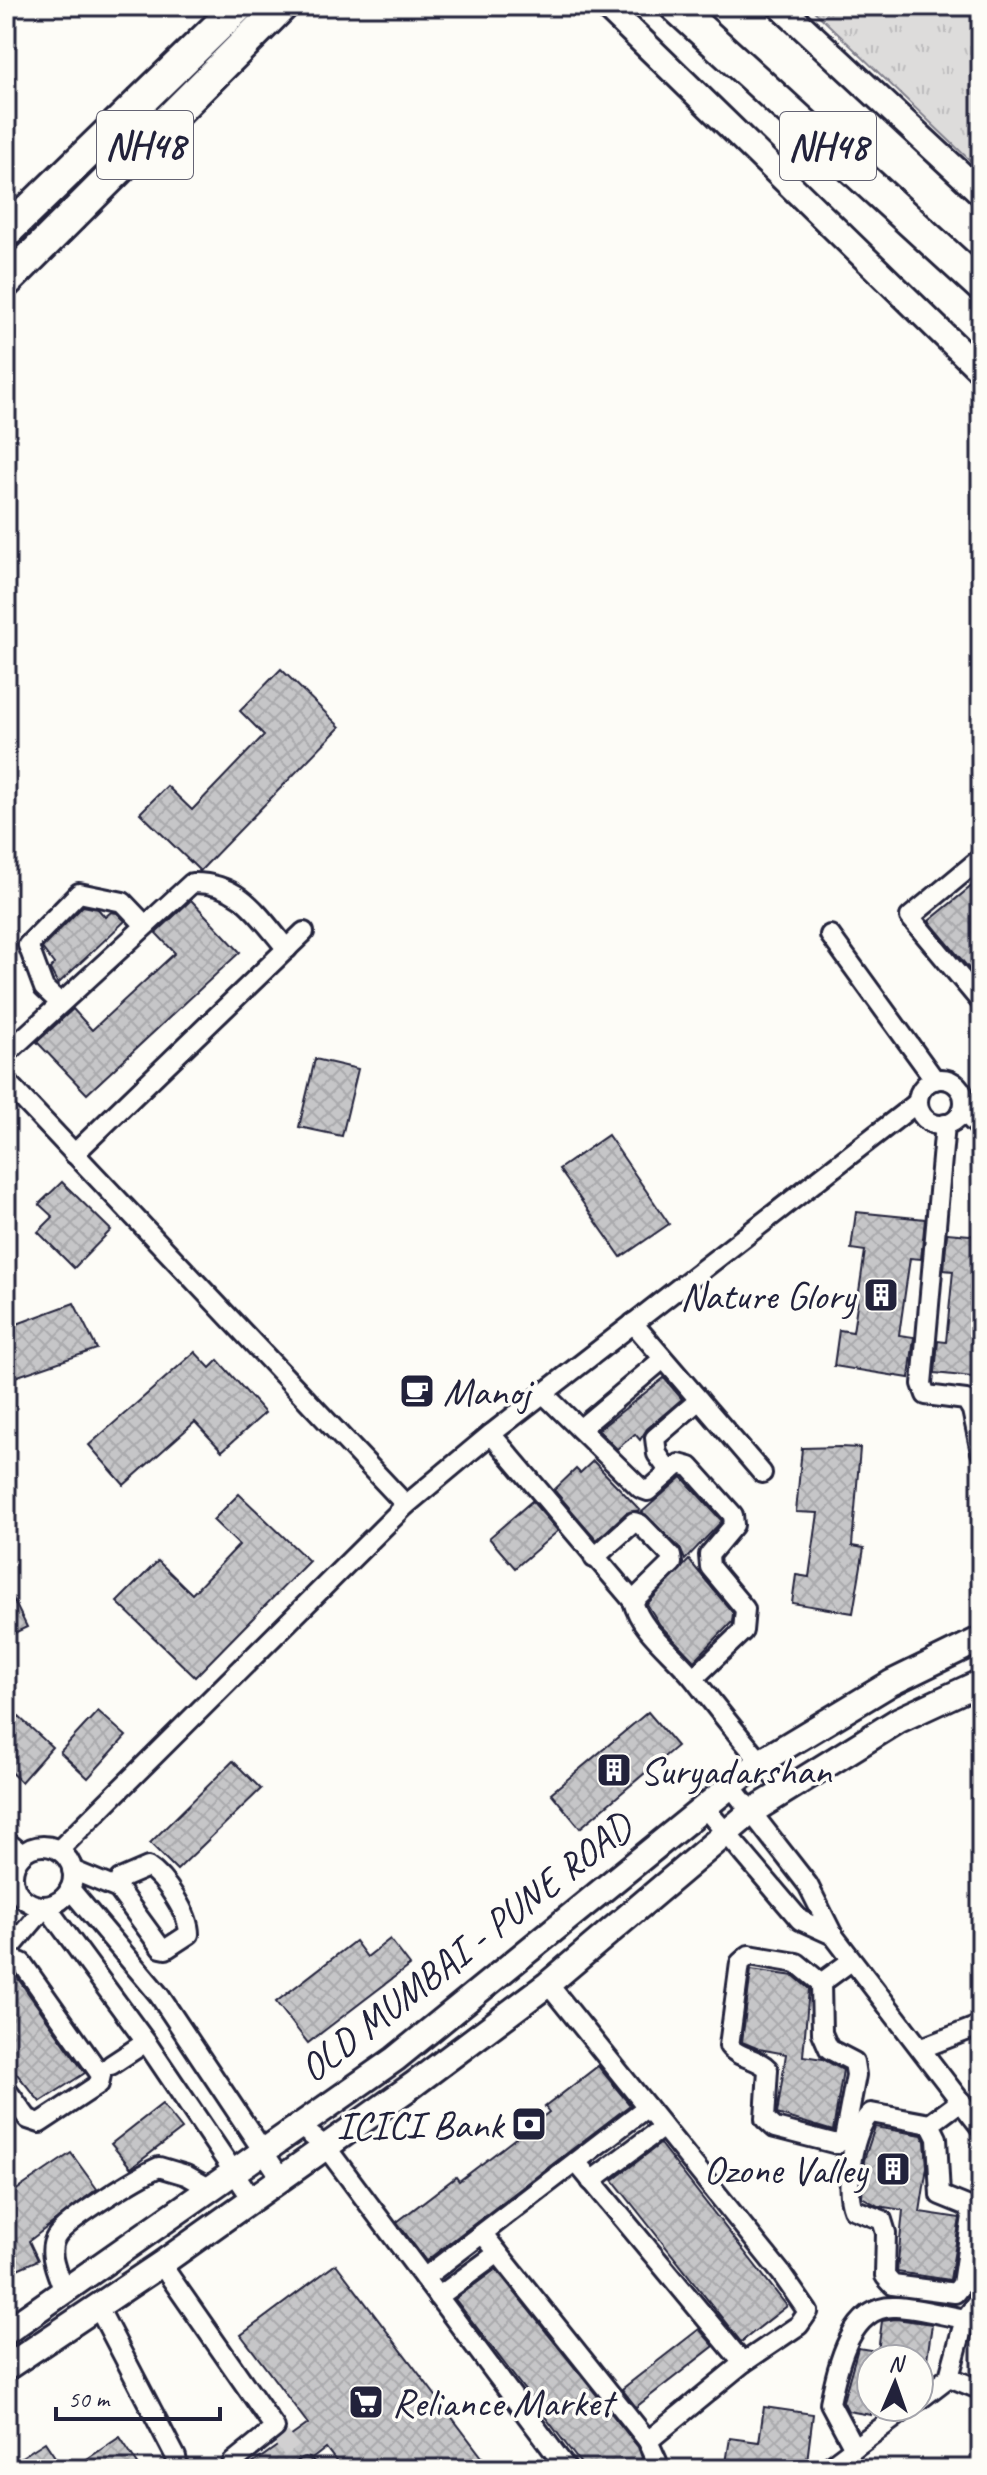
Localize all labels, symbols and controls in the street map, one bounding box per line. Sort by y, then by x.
road number: NH48 [97,111,193,179]
road number: NH48 [780,112,876,180]
place label: Nature Glory [680,1271,857,1321]
building icon: Nature Glory [862,1276,900,1314]
place label: Manoj [443,1367,534,1417]
cafe icon: Manoj [398,1372,436,1410]
place label: Suryadarshan [640,1746,832,1796]
building icon: Suryadarshan [595,1751,633,1789]
street label: OLD MUMBAI - PUNE ROAD [289,1801,644,2093]
place label: ICICI Bank [337,2100,505,2150]
bank icon: ICICI Bank [510,2105,548,2143]
place label: Ozone Valley [704,2145,869,2195]
building icon: Ozone Valley [874,2150,912,2188]
north arrow [855,2343,935,2423]
text: N [888,2350,906,2378]
scale bar [56,2371,220,2421]
place label: Reliance Market [392,2378,619,2428]
supermarket icon: Reliance Market [347,2383,385,2421]
text: 50 m [68,2384,111,2414]

